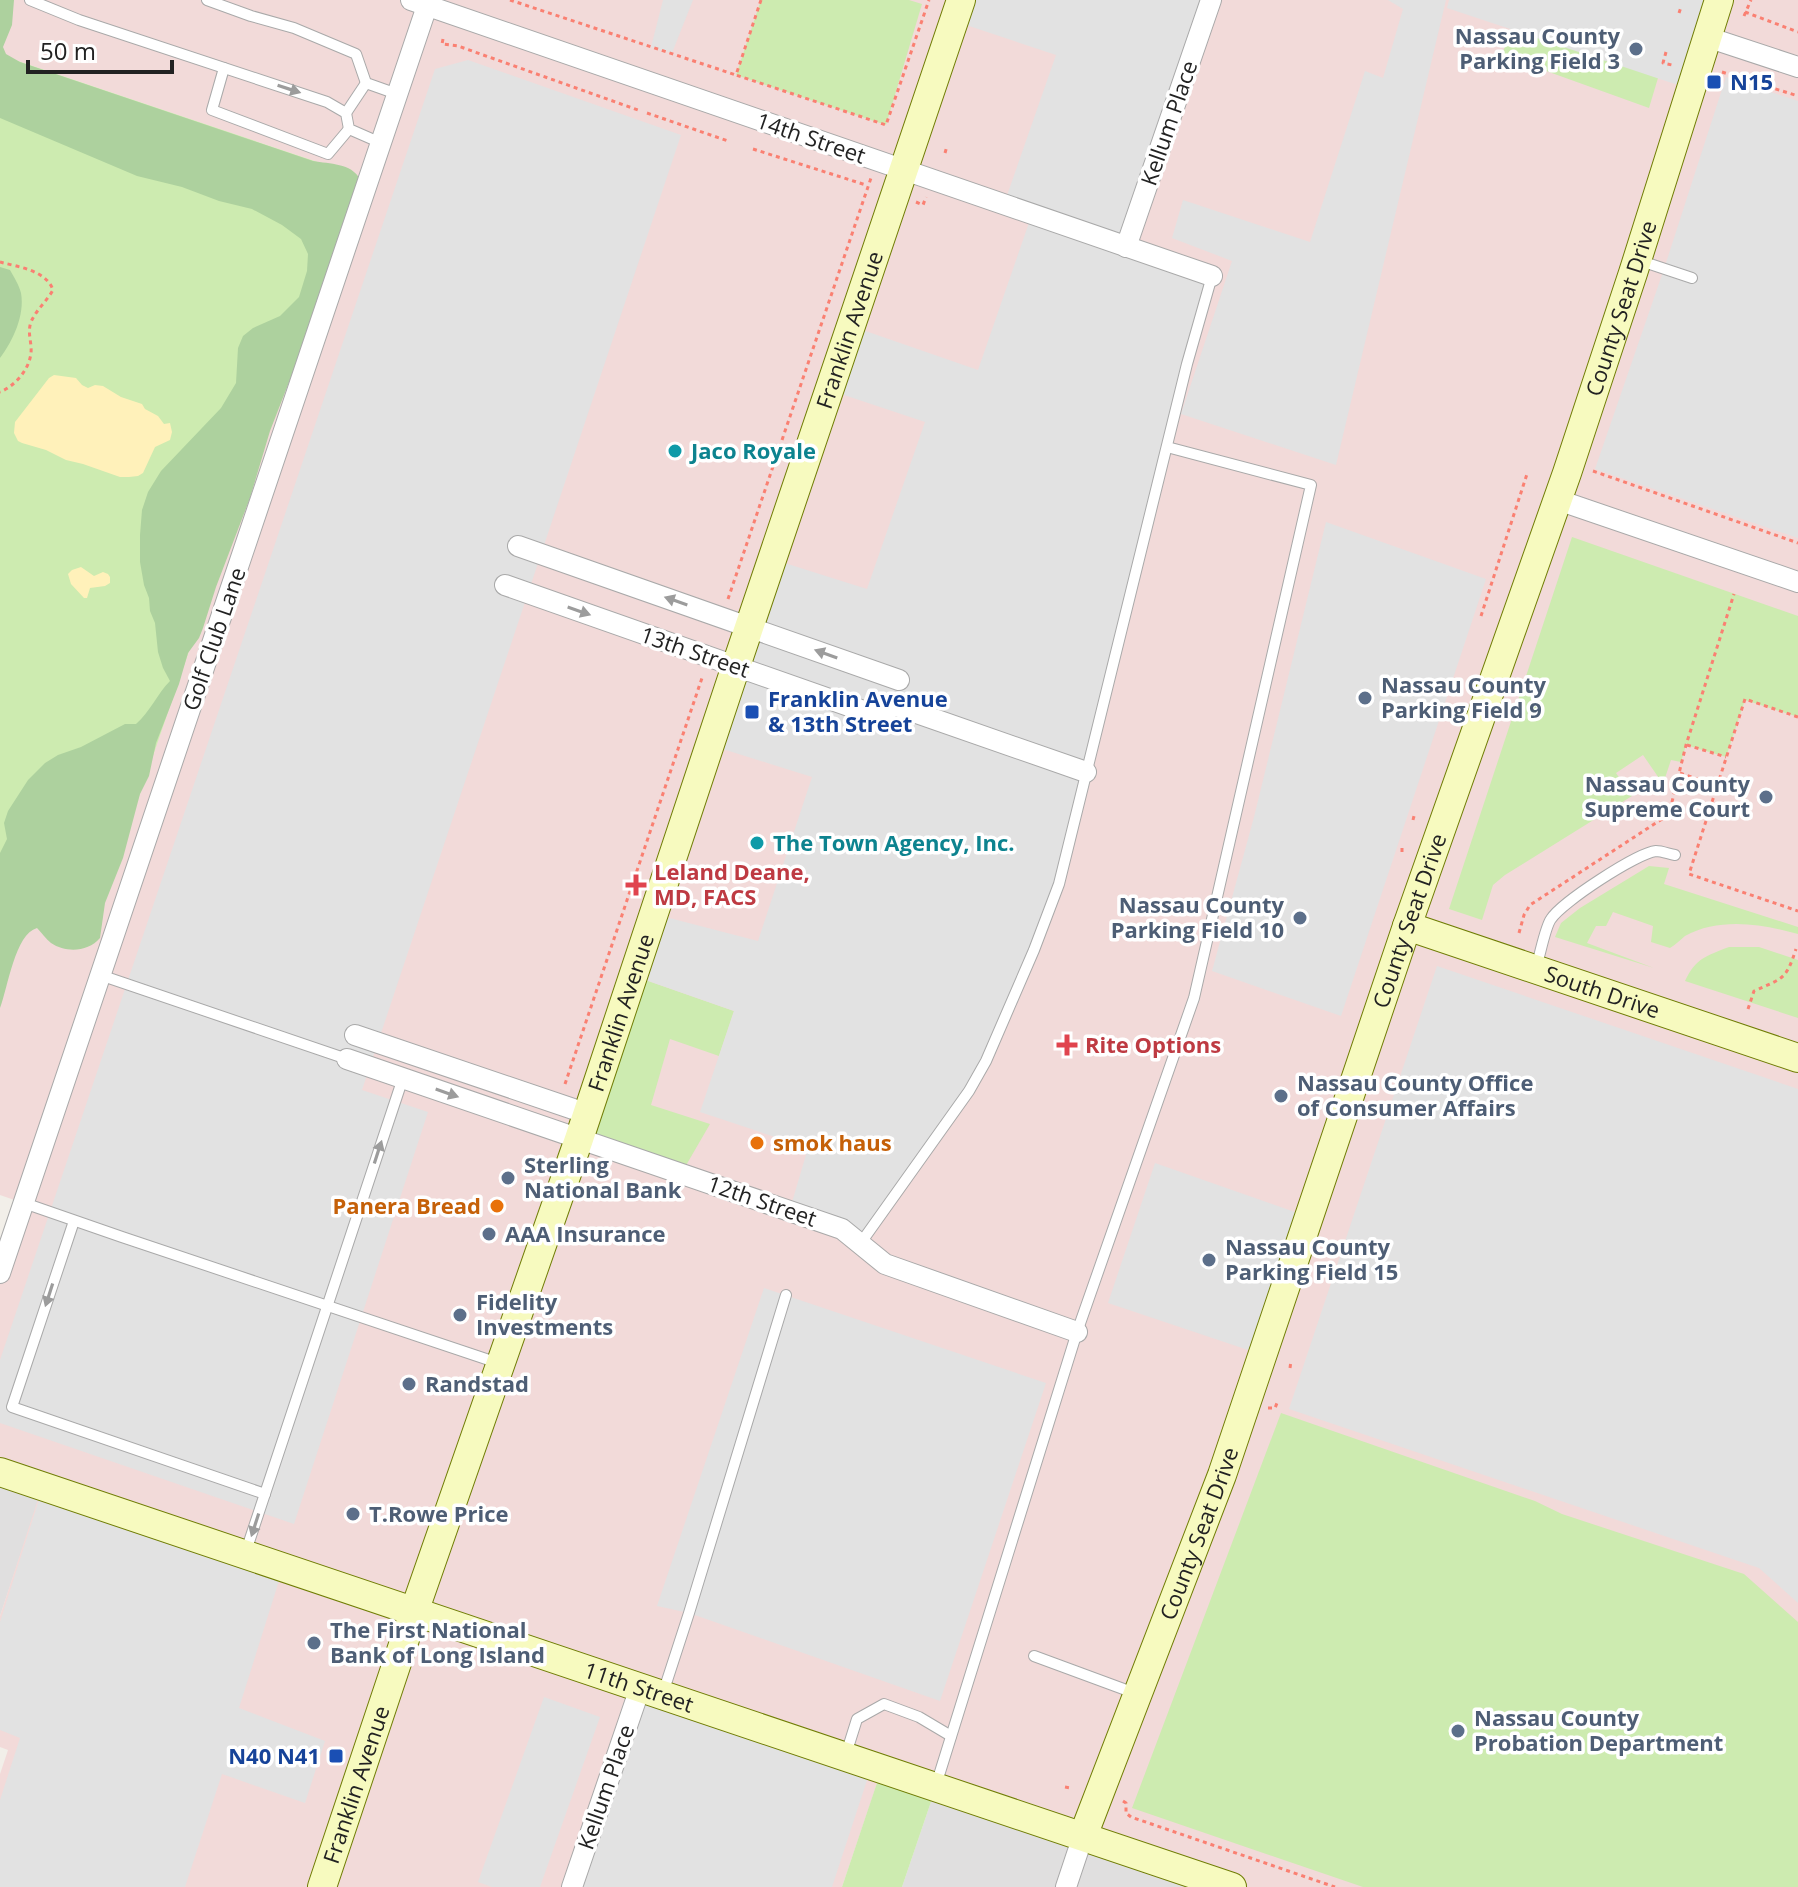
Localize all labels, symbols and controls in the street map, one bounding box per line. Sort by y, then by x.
place label: Nassau County Parking Field 3 [1455,20,1620,75]
scale bar [28,24,172,74]
text: 50 m [40,34,96,67]
marker: Nassau County Parking Field 3 [1627,40,1645,58]
street label: Kellum Place [1133,56,1203,189]
place label: N15 [1730,66,1773,96]
marker: N15 [1705,73,1723,91]
one-way arrow [277,83,301,96]
street label: 14th Street [753,104,870,170]
street label: County Seat Drive [1578,216,1663,400]
street label: Franklin Avenue [808,247,889,412]
place label: Jaco Royale [689,435,816,465]
marker: Jaco Royale [666,442,684,460]
street label: Golf Club Lane [175,563,252,714]
one-way arrow [663,594,687,606]
one-way arrow [567,605,591,618]
street label: 13th Street [637,618,754,684]
one-way arrow [813,647,837,659]
place label: Nassau County Parking Field 9 [1381,669,1547,724]
place label: Franklin Avenue & 13th Street [768,683,948,738]
marker: Nassau County Parking Field 9 [1356,689,1374,707]
marker: Franklin Avenue & 13th Street [743,703,761,721]
place label: Nassau County Supreme Court [1585,768,1750,823]
marker: Nassau County Supreme Court [1757,788,1775,806]
place label: The Town Agency, Inc. [773,827,1014,857]
street label: County Seat Drive [1365,829,1453,1012]
marker: The Town Agency, Inc. [748,834,766,852]
place label: Leland Deane, MD, FACS [654,856,810,911]
marker: Leland Deane, MD, FACS [625,874,647,896]
place label: Nassau County Parking Field 10 [1111,889,1284,944]
marker: Nassau County Parking Field 10 [1291,909,1309,927]
street label: Franklin Avenue [580,930,660,1095]
street label: South Drive [1541,958,1664,1024]
place label: Rite Options [1085,1029,1221,1059]
marker: Rite Options [1056,1034,1078,1056]
place label: Nassau County Office of Consumer Affairs [1297,1067,1533,1122]
marker: Nassau County Office of Consumer Affairs [1272,1087,1290,1105]
one-way arrow [435,1088,459,1100]
place label: smok haus [773,1127,892,1157]
marker: smok haus [748,1134,766,1152]
one-way arrow [372,1140,384,1164]
place label: Sterling National Bank [524,1149,682,1204]
street label: 12th Street [704,1167,821,1233]
marker: Sterling National Bank [499,1169,517,1187]
place label: Panera Bread [332,1190,481,1220]
marker: Panera Bread [488,1197,506,1215]
place label: AAA Insurance [505,1218,665,1248]
marker: AAA Insurance [480,1225,498,1243]
place label: Nassau County Parking Field 15 [1225,1231,1398,1286]
marker: Nassau County Parking Field 15 [1200,1251,1218,1269]
one-way arrow [43,1283,55,1307]
place label: Fidelity Investments [476,1286,613,1341]
marker: Fidelity Investments [451,1306,469,1324]
place label: Randstad [425,1368,529,1398]
marker: Randstad [400,1375,418,1393]
street label: County Seat Drive [1152,1443,1244,1624]
place label: T.Rowe Price [369,1498,509,1528]
marker: T.Rowe Price [344,1505,362,1523]
one-way arrow [248,1513,260,1537]
place label: The First National Bank of Long Island [330,1614,545,1669]
marker: The First National Bank of Long Island [305,1634,323,1652]
street label: 11th Street [580,1654,698,1719]
street label: Franklin Avenue [315,1701,396,1867]
place label: Nassau County Probation Department [1474,1702,1723,1757]
street label: Kellum Place [570,1720,640,1853]
marker: Nassau County Probation Department [1449,1722,1467,1740]
place label: N40 N41 [228,1740,320,1770]
marker: N40 N41 [327,1747,345,1765]

